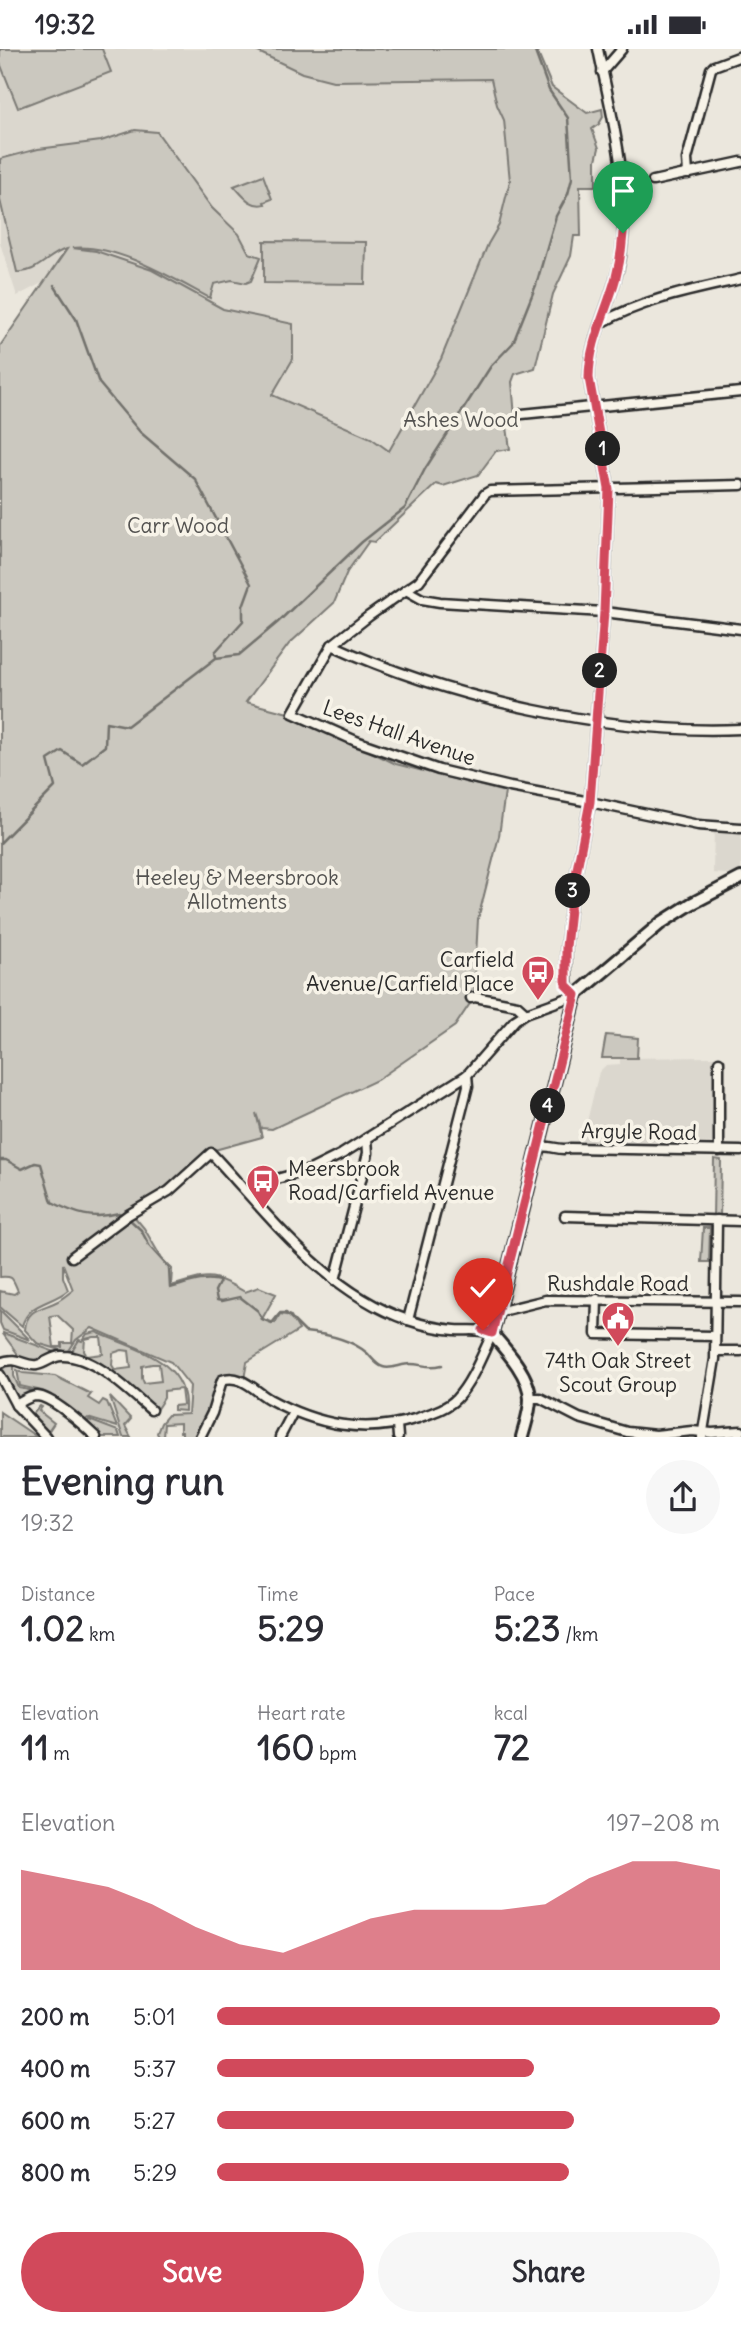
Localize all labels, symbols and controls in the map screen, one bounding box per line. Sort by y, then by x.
text: 19:32 [35,8,95,41]
pin [593,161,653,233]
icon: arrive [604,172,642,210]
park label: Ashes Wood [403,406,519,433]
pin: 1 [586,431,620,467]
text: 1 [599,436,606,460]
park label: Carr Wood [127,512,229,539]
pin: 2 [582,653,618,689]
text: 2 [594,658,605,682]
street label: Lees Hall Avenue [319,694,479,771]
park label: Heeley & Meersbrook Allotments [135,864,339,915]
pin: 3 [556,873,590,909]
text: 3 [567,878,578,902]
place label: Carfield Avenue/Carfield Place [306,946,514,997]
bus stop icon: Carfield Avenue/Carfield Place [519,953,557,1002]
pin: 4 [530,1089,566,1123]
text: 4 [542,1093,553,1117]
street label: Argyle Road [581,1117,697,1146]
place label: Meersbrook Road/Carfield Avenue [288,1155,494,1206]
bus stop icon: Meersbrook Road/Carfield Avenue [244,1162,282,1211]
pin [453,1258,513,1330]
icon: check [464,1269,502,1307]
street label: Rushdale Road [547,1270,689,1297]
public building icon: 74th Oak Street Scout Group [599,1299,637,1348]
place label: 74th Oak Street Scout Group [545,1347,691,1398]
text: Evening run [21,1458,224,1505]
button: share [646,1460,720,1534]
text: 19:32 [21,1508,74,1537]
text: Distance [21,1582,95,1606]
text: Time [257,1582,298,1606]
text: Pace [494,1582,535,1606]
text: 1.02 [21,1606,84,1650]
text: 5:29 [257,1606,325,1650]
text: 5:23 [494,1606,561,1650]
text: km [84,1622,115,1646]
text: /km [561,1622,599,1646]
text: Elevation [21,1701,99,1725]
text: Heart rate [257,1701,345,1725]
text: kcal [494,1701,528,1725]
text: 11 [21,1725,49,1769]
text: 160 [257,1725,314,1769]
text: 72 [494,1725,530,1769]
text: m [49,1741,70,1765]
text: bpm [314,1741,357,1765]
text: Elevation [21,1808,115,1837]
text: 197–208 m [607,1808,720,1837]
text: 200 m [21,2002,90,2031]
text: 5:01 [133,2002,176,2031]
text: 400 m [21,2054,90,2083]
text: 5:37 [133,2054,176,2083]
text: 600 m [21,2106,90,2135]
text: 5:27 [133,2106,175,2135]
text: 800 m [21,2158,90,2187]
text: 5:29 [133,2158,177,2187]
button: Save [21,2232,364,2312]
button: Share [378,2232,720,2312]

